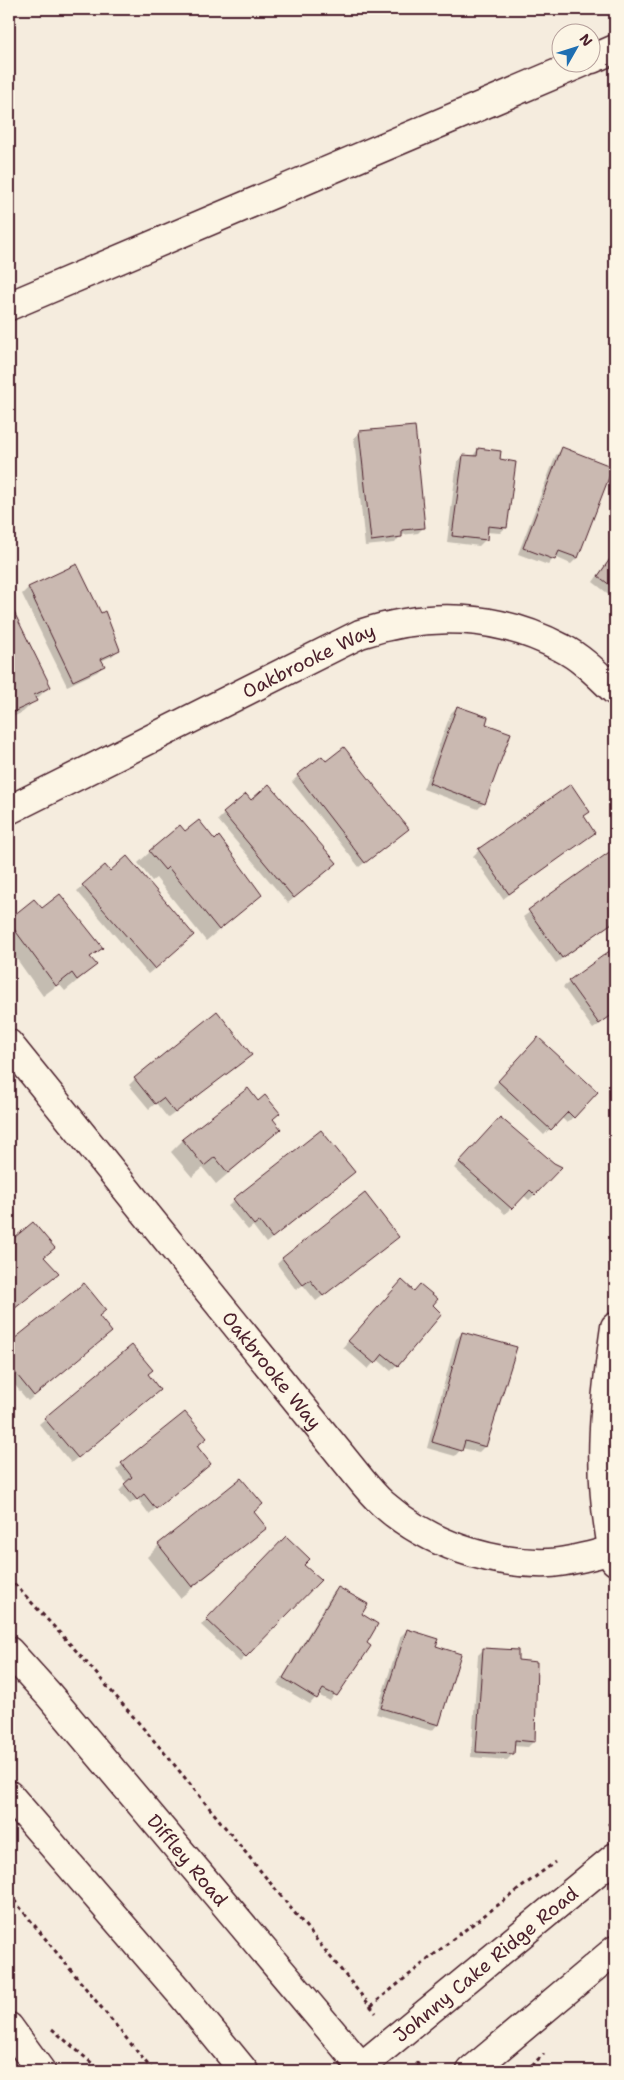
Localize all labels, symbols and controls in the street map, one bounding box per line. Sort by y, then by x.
north arrow [552,22,602,72]
text: N [576,30,597,50]
street label: Oakbrooke Way [238,618,378,704]
street label: Oakbrooke Way [216,1306,327,1435]
street label: Diffley Road [141,1809,233,1912]
street label: Johnny Cake Ridge Road [388,1881,583,2048]

